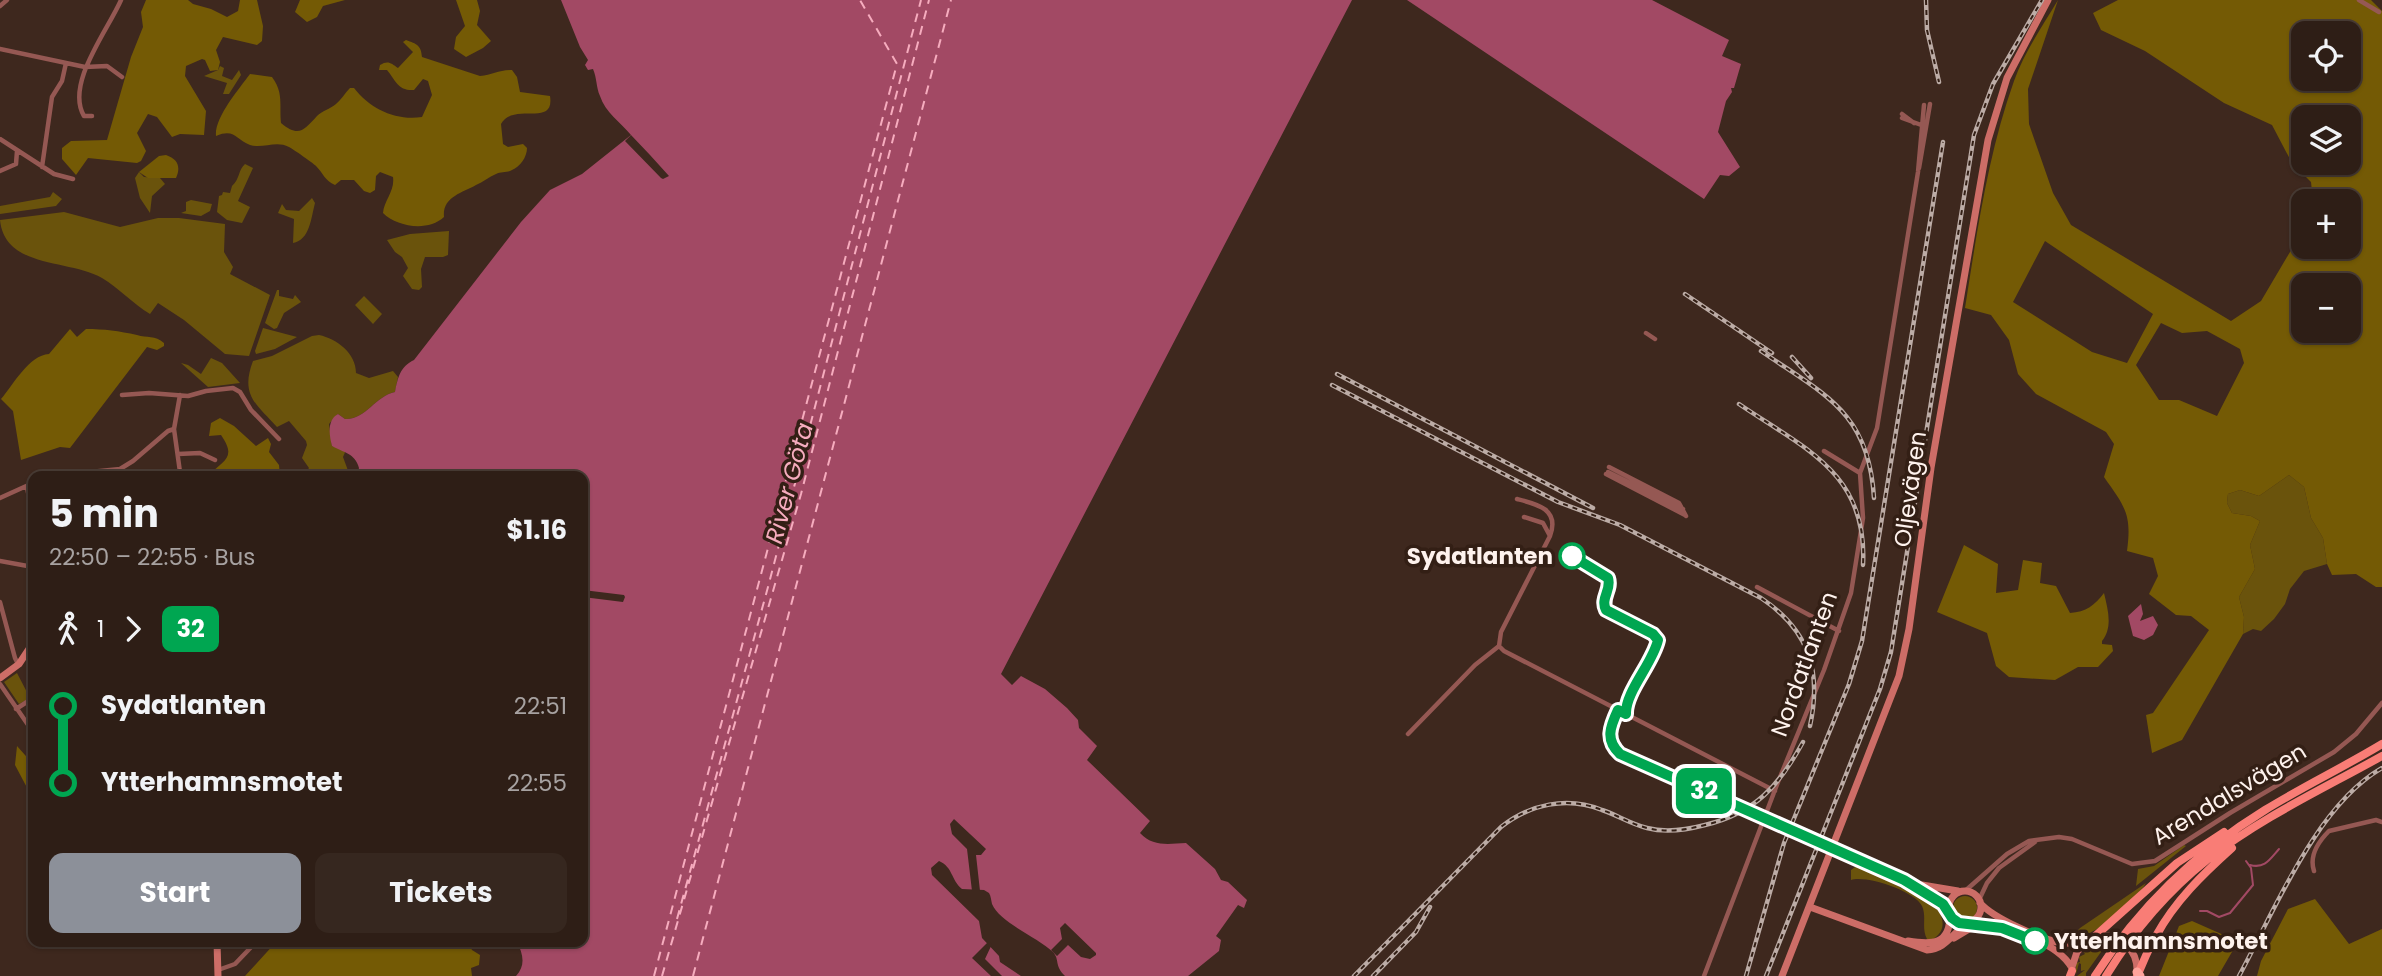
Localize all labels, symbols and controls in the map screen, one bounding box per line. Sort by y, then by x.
map controls [2291,21,2361,343]
button: locate [2291,21,2361,91]
button: layers [2291,105,2361,175]
button: + [2291,189,2361,259]
button: − [2291,273,2361,343]
water label: River Göta [757,419,821,547]
street label: Oljevägen [1886,429,1934,549]
text: 5 min [49,487,159,540]
text: $1.16 [506,512,567,548]
place label: Sydatlanten [1407,540,1553,572]
text: 22:50 – 22:55 · Bus [49,541,255,573]
marker: Sydatlanten [1559,543,1585,569]
street label: Nordatlanten [1763,587,1845,741]
icon: walk [49,610,87,648]
icon: forward [114,610,152,648]
text: 32 [176,612,205,645]
text: 1 [97,613,104,645]
text: Sydatlanten [101,687,266,723]
text: 22:51 [514,690,567,722]
street label: Arendalsvägen [2146,735,2312,853]
text: Ytterhamnsmotet [101,764,343,800]
text: 22:55 [507,767,567,799]
line badge: 32 [1672,768,1736,814]
text: 32 [1690,774,1718,807]
button: Start [49,853,301,933]
button: Tickets [315,853,567,933]
place label: Ytterhamnsmotet [2054,925,2268,957]
marker: Ytterhamnsmotet [2022,928,2048,954]

